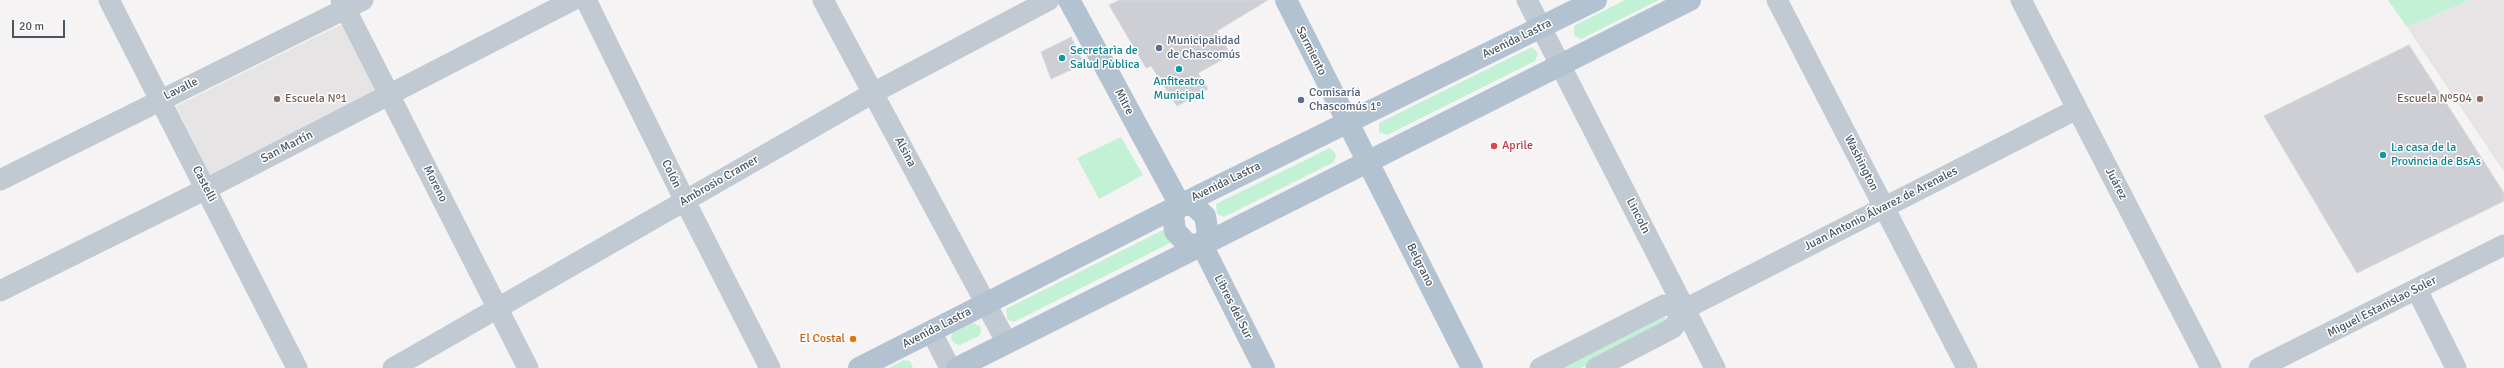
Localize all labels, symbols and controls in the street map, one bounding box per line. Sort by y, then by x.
scale bar [14,12,67,38]
street label: Avenida Lastra [1480,16,1554,62]
text: 20 m [19,19,44,34]
street label: Sarmiento [1293,24,1329,78]
place label: Municipalidad de Chascomús [1167,34,1240,62]
marker: Municipalidad de Chascomús [1154,43,1164,53]
place label: Secretarìa de Salud Pùblica [1070,44,1140,72]
marker: Secretarìa de Salud Pùblica [1057,53,1067,63]
marker: Anfiteatro Municipal [1174,64,1184,74]
street label: Lavalle [162,75,200,103]
place label: Anfiteatro Municipal [1153,75,1205,103]
place label: Comisaría Chascomús 1° [1309,86,1381,114]
street label: Mitre [1111,87,1137,117]
place label: Escuela Nº1 [285,92,347,106]
place label: Escuela Nº504 [2397,92,2472,106]
marker: Escuela Nº1 [272,94,282,104]
marker: Escuela Nº504 [2475,94,2485,104]
marker: Comisaría Chascomús 1° [1296,95,1306,105]
street label: San Martín [259,128,315,166]
street label: Washington [1841,133,1881,193]
street label: Alsina [891,135,919,169]
place label: Aprile [1502,139,1533,153]
marker: Aprile [1489,141,1499,151]
place label: La casa de la Provincia de BsAs [2391,141,2481,169]
marker: La casa de la Provincia de BsAs [2378,150,2388,160]
street label: Ambrosio Cramer [677,153,761,209]
street label: Colón [658,158,684,190]
street label: Avenida Lastra [1189,159,1263,205]
street label: Castelli [189,163,219,205]
street label: Moreno [420,163,450,205]
street label: Juan Antonio Álvarez de Arenales [1802,164,1960,254]
street label: Juárez [2102,166,2130,202]
street label: Lincoln [1623,196,1653,236]
street label: Belgrano [1403,241,1437,289]
street label: Libres del Sur [1211,273,1255,341]
street label: Miguel Estanislao Soler [2325,273,2439,341]
street label: Avenida Lastra [900,304,974,352]
place label: El Costal [800,332,845,346]
marker: El Costal [848,334,858,344]

